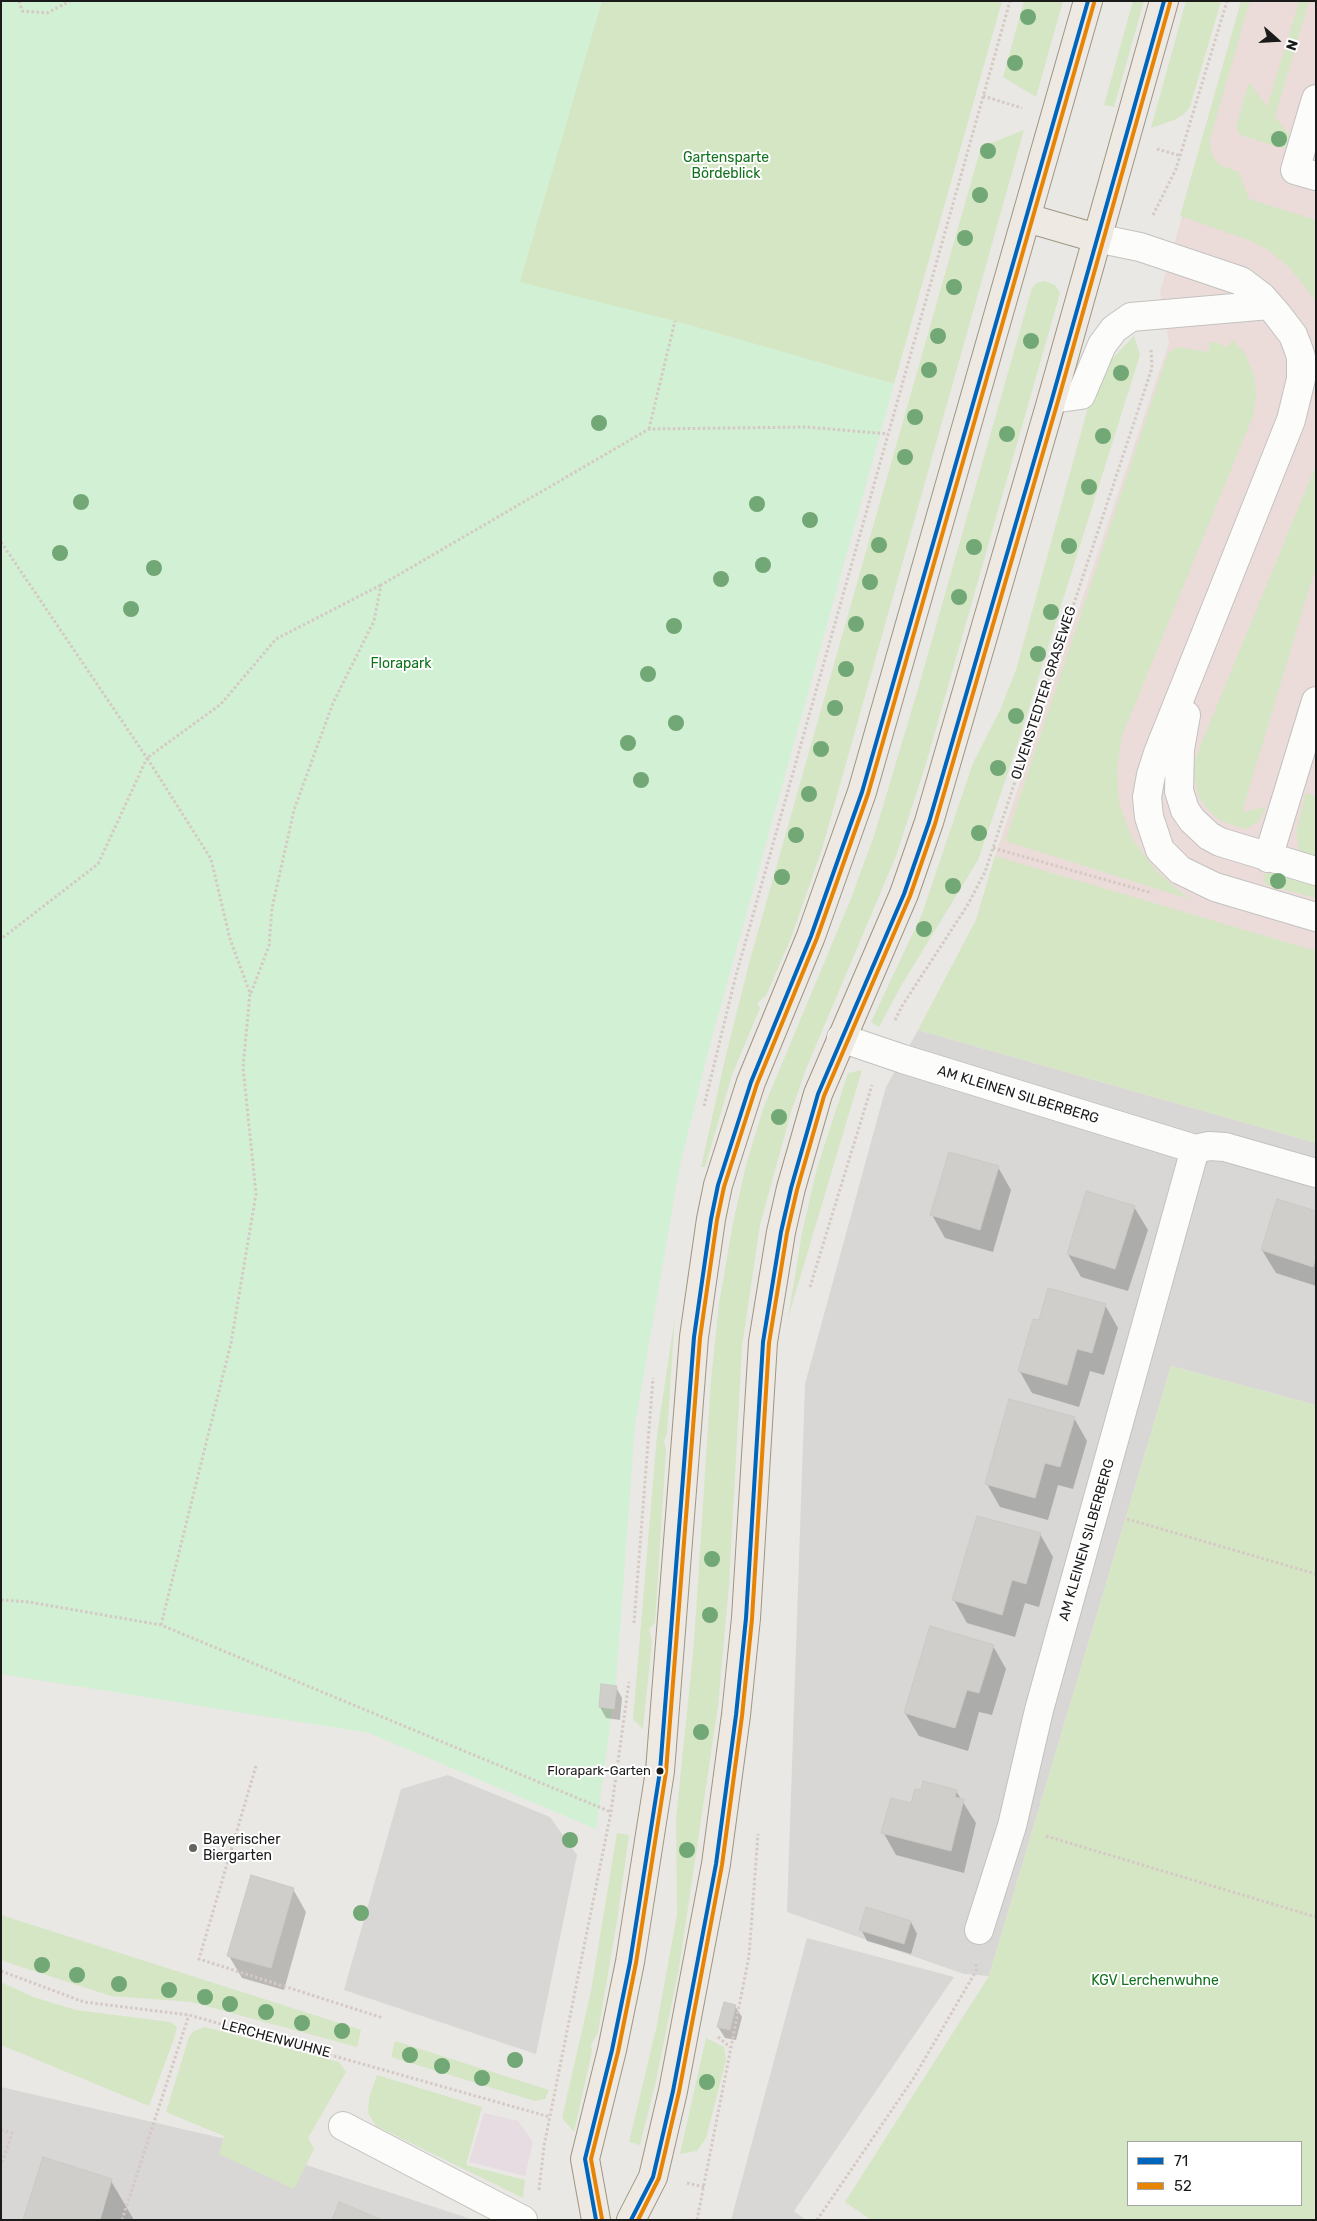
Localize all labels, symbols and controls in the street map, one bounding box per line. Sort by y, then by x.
north arrow [1252,15,1302,65]
text: N [1282,38,1301,53]
park label: Gartensparte Bördeblick [683,150,769,182]
street label: OLVENSTEDTER GRASEWEG [1008,604,1080,782]
park label: Florapark [370,656,432,672]
street label: AM KLEINEN SILBERBERG [935,1062,1101,1128]
street label: AM KLEINEN SILBERBERG [1056,1457,1118,1623]
place label: Florapark-Garten [547,1763,651,1779]
marker: Florapark-Garten [655,1766,665,1776]
place label: Bayerischer Biergarten [203,1832,280,1864]
marker: Bayerischer Biergarten [187,1842,199,1854]
park label: KGV Lerchenwuhne [1091,1973,1219,1989]
street label: LERCHENWUHNE [220,2016,332,2062]
legend [1127,2141,1302,2206]
text: 71 [1174,2152,1188,2170]
text: 52 [1174,2177,1192,2195]

